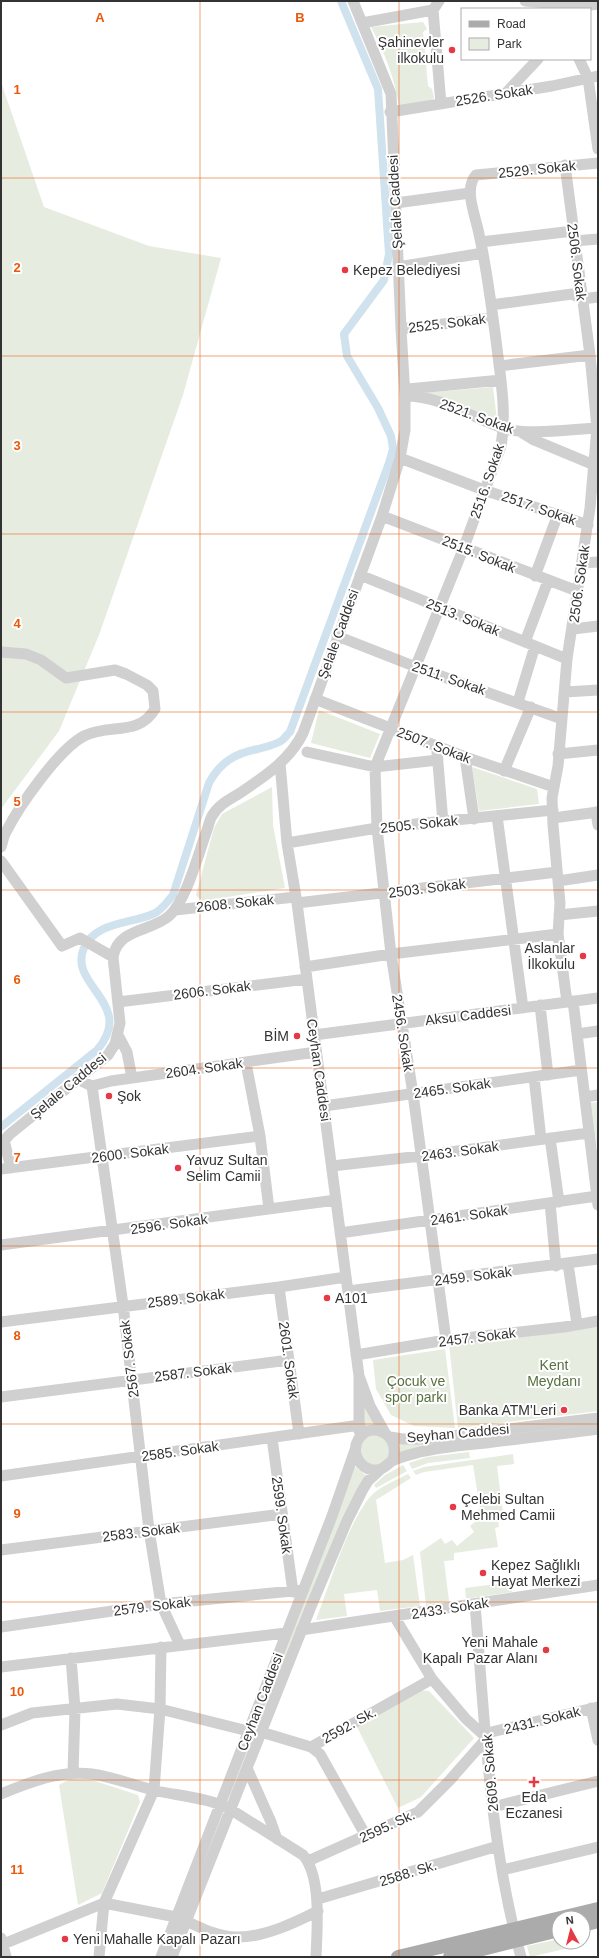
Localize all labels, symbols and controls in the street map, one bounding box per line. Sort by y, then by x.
legend [461,8,591,60]
text: A [95,10,105,25]
text: B [295,10,305,25]
text: Road [497,17,526,31]
place label: Şahinevler ilkokulu [378,34,444,66]
text: Park [497,37,523,51]
marker: Şahinevler ilkokulu [447,45,457,55]
street label: 2526. Sokak [454,81,535,109]
text: 1 [13,82,21,97]
street label: Şelale Caddesi [385,155,405,249]
street label: 2529. Sokak [497,157,578,181]
street label: 2506. Sokak [564,222,590,303]
text: 2 [13,260,21,275]
place label: Kepez Belediyesi [353,262,460,278]
marker: Kepez Belediyesi [340,265,350,275]
street label: 2525. Sokak [407,310,488,336]
street label: 2521. Sokak [438,395,517,437]
text: 3 [13,438,21,453]
street label: 2516. Sokak [467,441,508,520]
street label: 2517. Sokak [500,488,579,529]
street label: 2515. Sokak [440,532,519,576]
street label: 2506. Sokak [566,543,592,624]
street label: Şelale Caddesi [314,587,362,681]
street label: 2513. Sokak [424,595,503,639]
text: 4 [13,616,21,631]
street label: 2511. Sokak [410,658,489,698]
street label: 2507. Sokak [395,724,474,767]
text: 5 [13,794,21,809]
street label: 2505. Sokak [379,812,460,836]
street label: 2503. Sokak [387,875,468,901]
street label: 2608. Sokak [195,891,276,915]
place label: Aslanlar İlkokulu [524,940,575,972]
marker: Aslanlar İlkokulu [578,951,588,961]
text: 6 [13,972,21,987]
street label: 2606. Sokak [172,977,253,1003]
street label: 2456. Sokak [389,993,417,1074]
street label: Aksu Caddesi [424,1002,512,1028]
street label: Ceyhan Caddesi [304,1018,334,1122]
place label: BİM [264,1027,289,1044]
marker: BİM [292,1031,302,1041]
street label: Şelale Caddesi [27,1050,109,1122]
street label: 2604. Sokak [164,1055,245,1081]
street label: 2465. Sokak [412,1075,493,1101]
place label: Şok [117,1088,142,1104]
marker: Şok [104,1091,114,1101]
street label: 2463. Sokak [420,1138,501,1164]
street label: 2600. Sokak [90,1140,171,1166]
text: 7 [13,1150,21,1165]
place label: Yavuz Sultan Selim Camii [186,1152,267,1184]
marker: Yavuz Sultan Selim Camii [173,1163,183,1173]
street label: 2461. Sokak [429,1202,510,1228]
street label: 2596. Sokak [129,1211,210,1237]
street label: 2459. Sokak [433,1263,514,1289]
street label: 2589. Sokak [146,1285,227,1311]
place label: A101 [335,1290,368,1306]
marker: A101 [322,1293,332,1303]
street label: 2567. Sokak [116,1318,142,1399]
street label: 2601. Sokak [276,1320,302,1401]
street label: 2457. Sokak [437,1324,518,1350]
text: 8 [13,1328,21,1343]
park label: Kent Meydanı [527,1357,581,1389]
street label: 2587. Sokak [153,1359,234,1385]
park label: Çocuk ve spor parkı [385,1373,447,1405]
place label: Banka ATM'Leri [459,1402,556,1418]
marker: Banka ATM'Leri [559,1405,569,1415]
street label: Seyhan Caddesi [406,1421,510,1445]
street label: 2585. Sokak [140,1438,221,1464]
street label: 2599. Sokak [269,1475,295,1556]
place label: Çelebi Sultan Mehmed Camii [461,1491,555,1523]
marker: Çelebi Sultan Mehmed Camii [448,1502,458,1512]
text: 9 [13,1506,21,1521]
street label: 2583. Sokak [101,1519,182,1545]
place label: Kepez Sağlıklı Hayat Merkezi [491,1557,581,1589]
marker: Kepez Sağlıklı Hayat Merkezi [478,1568,488,1578]
street label: 2579. Sokak [112,1593,193,1619]
street label: 2433. Sokak [410,1594,491,1622]
place label: Yeni Mahale Kapalı Pazar Alanı [423,1634,538,1666]
marker: Yeni Mahale Kapalı Pazar Alanı [541,1645,551,1655]
street label: Ceyhan Caddesi [234,1651,286,1753]
text: 10 [10,1684,24,1699]
street label: 2431. Sokak [502,1703,583,1737]
street label: 2592. Sk. [319,1704,379,1746]
street label: 2609. Sokak [479,1733,501,1812]
marker: Eda Eczanesi [529,1777,539,1787]
place label: Eda Eczanesi [506,1789,562,1821]
street label: 2595. Sk. [357,1806,417,1846]
street label: 2588. Sk. [377,1857,439,1889]
text: 11 [10,1862,24,1877]
north arrow [551,1910,591,1950]
text: N [565,1914,575,1927]
place label: Yeni Mahalle Kapalı Pazarı [73,1931,241,1947]
marker: Yeni Mahalle Kapalı Pazarı [60,1934,70,1944]

